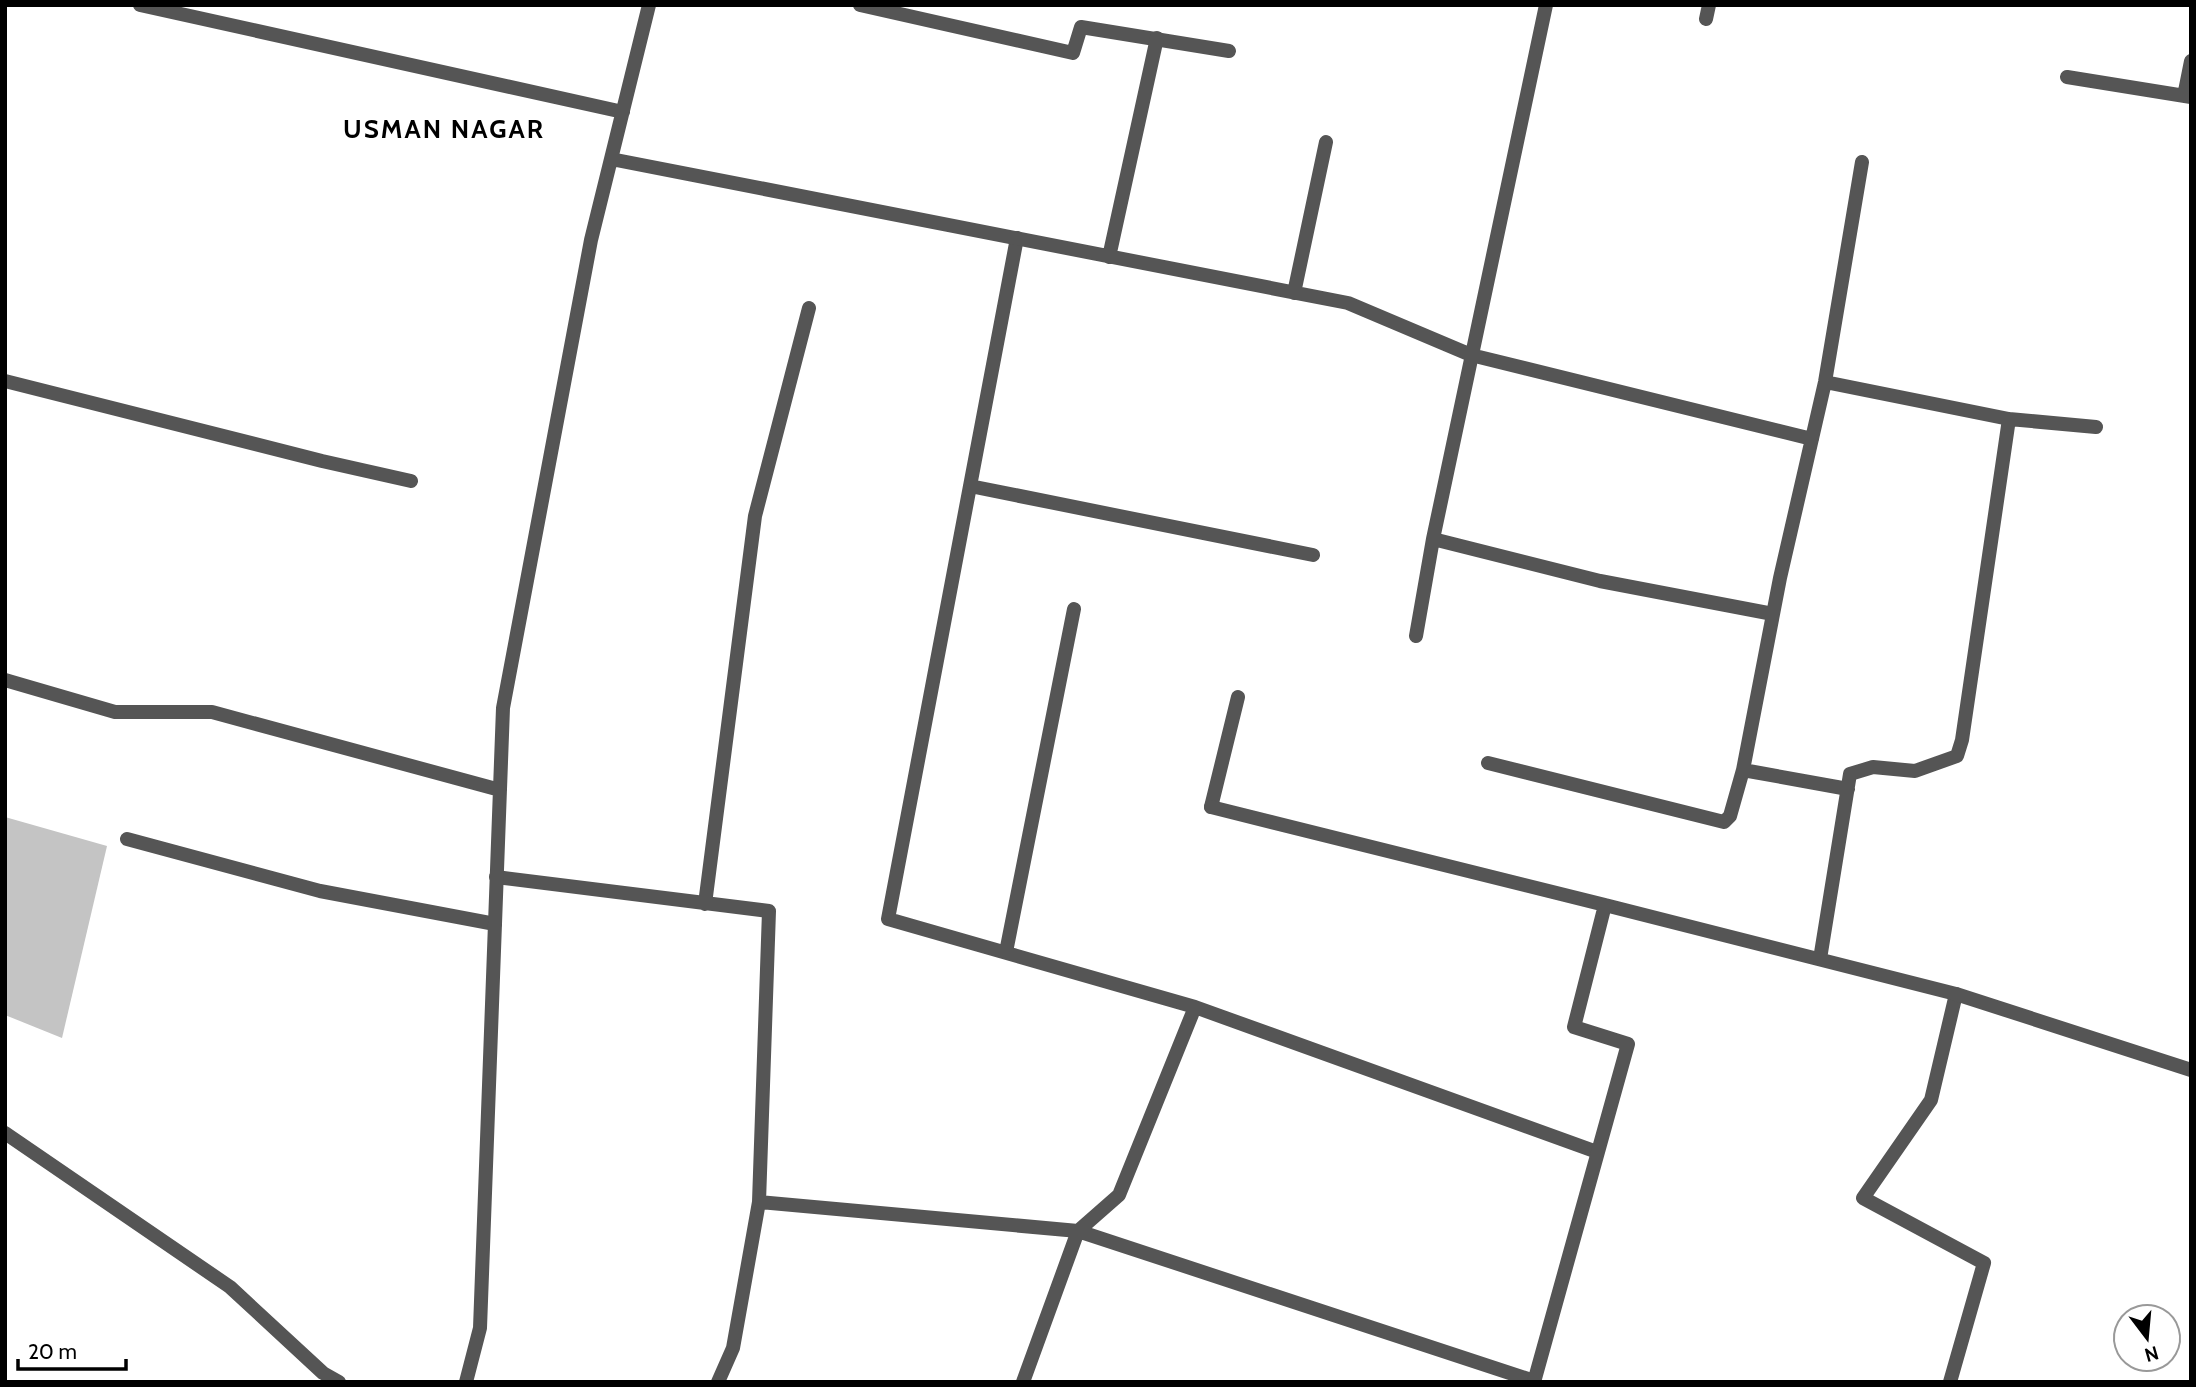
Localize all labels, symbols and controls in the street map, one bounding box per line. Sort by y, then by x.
district label: USMAN NAGAR [343,113,545,145]
north arrow [2112,1303,2182,1373]
scale bar [18,1328,126,1372]
text: 20 m [28,1339,77,1364]
text: N [2142,1341,2161,1367]

